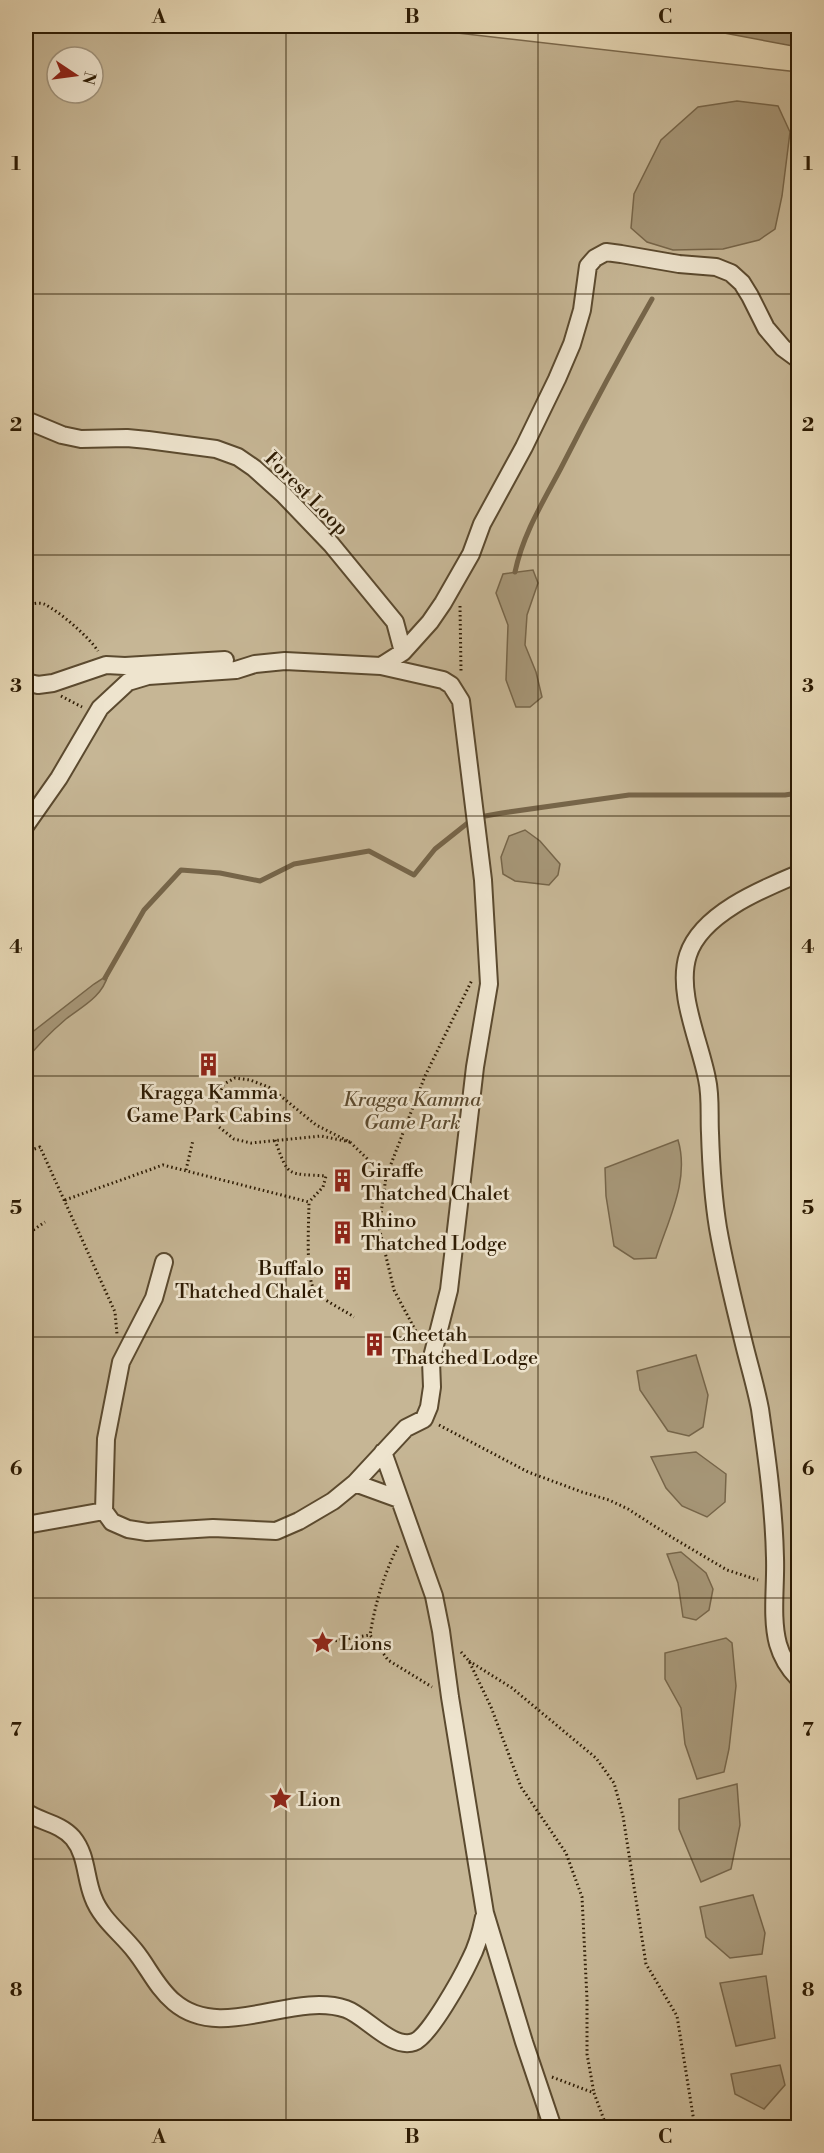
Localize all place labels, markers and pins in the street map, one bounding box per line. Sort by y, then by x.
building icon: Kragga Kamma Game Park Cabins [196,1051,222,1077]
place label: Kragga Kamma Game Park Cabins [127,1081,291,1129]
place label: Giraffe Thatched Chalet [361,1159,510,1207]
building icon: Giraffe Thatched Chalet [330,1168,356,1194]
place label: Rhino Thatched Lodge [361,1209,507,1257]
building icon: Rhino Thatched Lodge [330,1219,356,1245]
place label: Buffalo Thatched Chalet [175,1257,324,1305]
building icon: Buffalo Thatched Chalet [329,1266,355,1292]
place label: Cheetah Thatched Lodge [392,1323,538,1371]
building icon: Cheetah Thatched Lodge [361,1332,387,1358]
place icon: Lions [309,1630,335,1656]
place label: Lions [340,1632,392,1657]
place icon: Lion [267,1786,293,1812]
place label: Lion [298,1788,341,1813]

